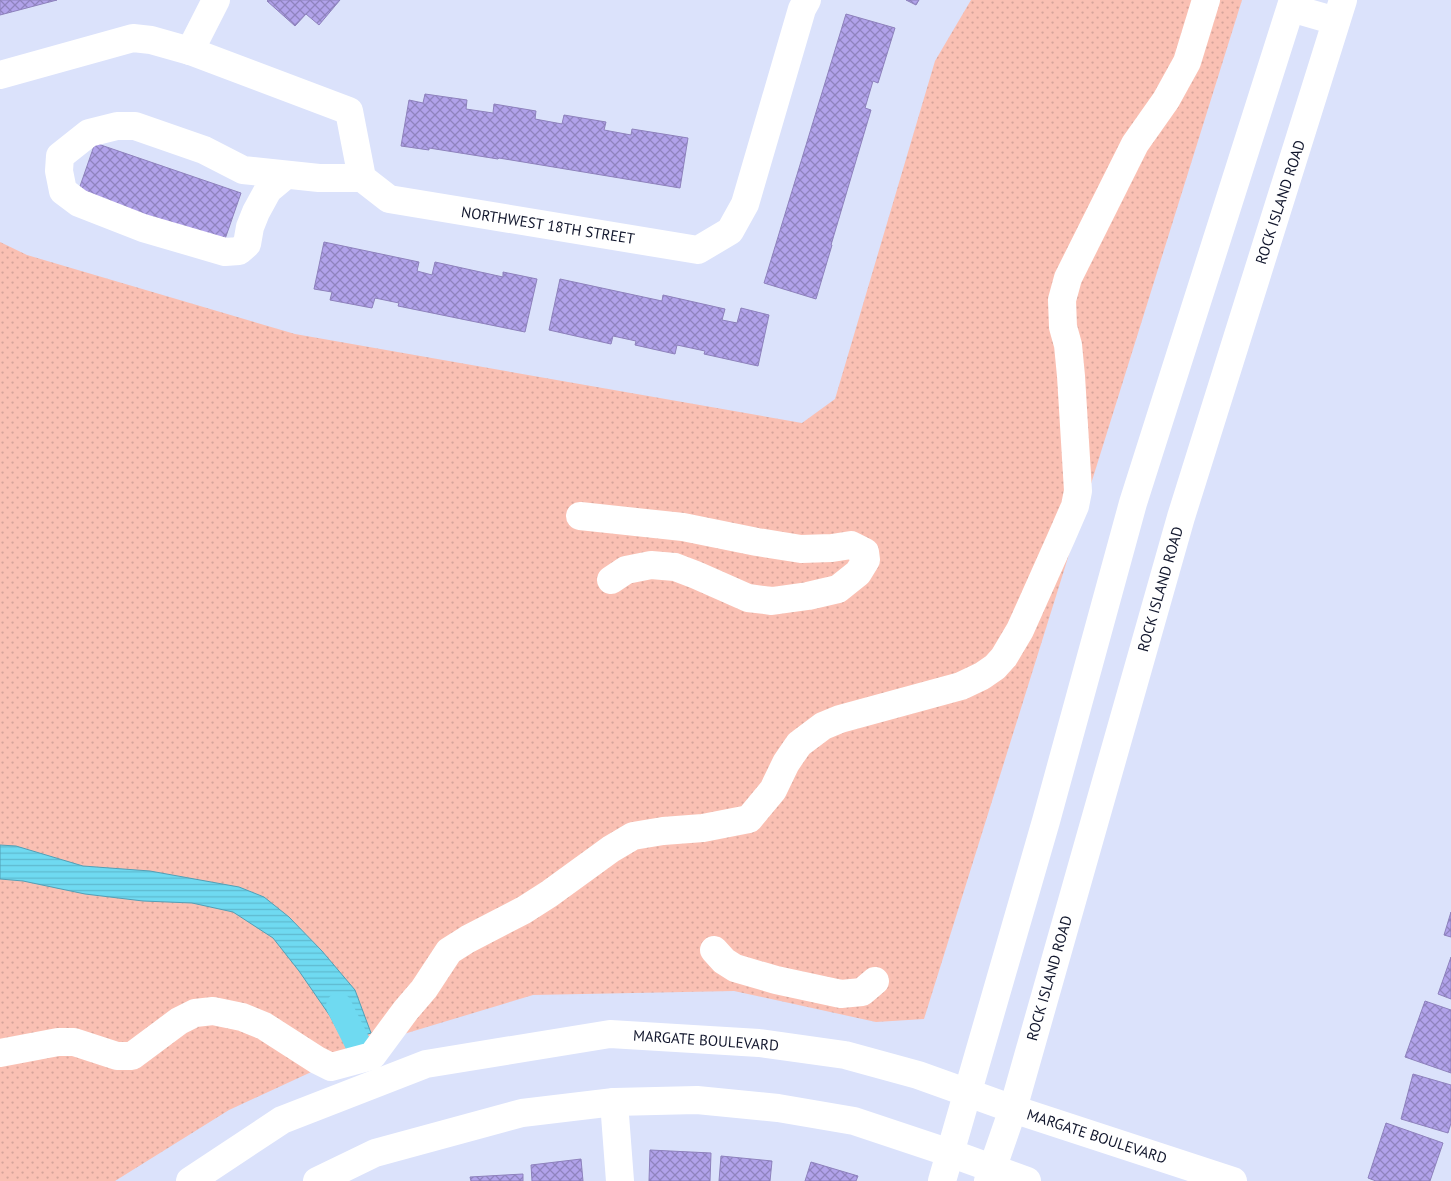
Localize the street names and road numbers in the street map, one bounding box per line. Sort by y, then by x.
street label: ROCK ISLAND ROAD [1251,138,1309,266]
street label: NORTHWEST 18TH STREET [460,202,637,248]
street label: ROCK ISLAND ROAD [1133,524,1187,654]
street label: ROCK ISLAND ROAD [1022,913,1076,1043]
street label: MARGATE BOULEVARD [632,1025,780,1055]
street label: MARGATE BOULEVARD [1025,1104,1169,1168]

